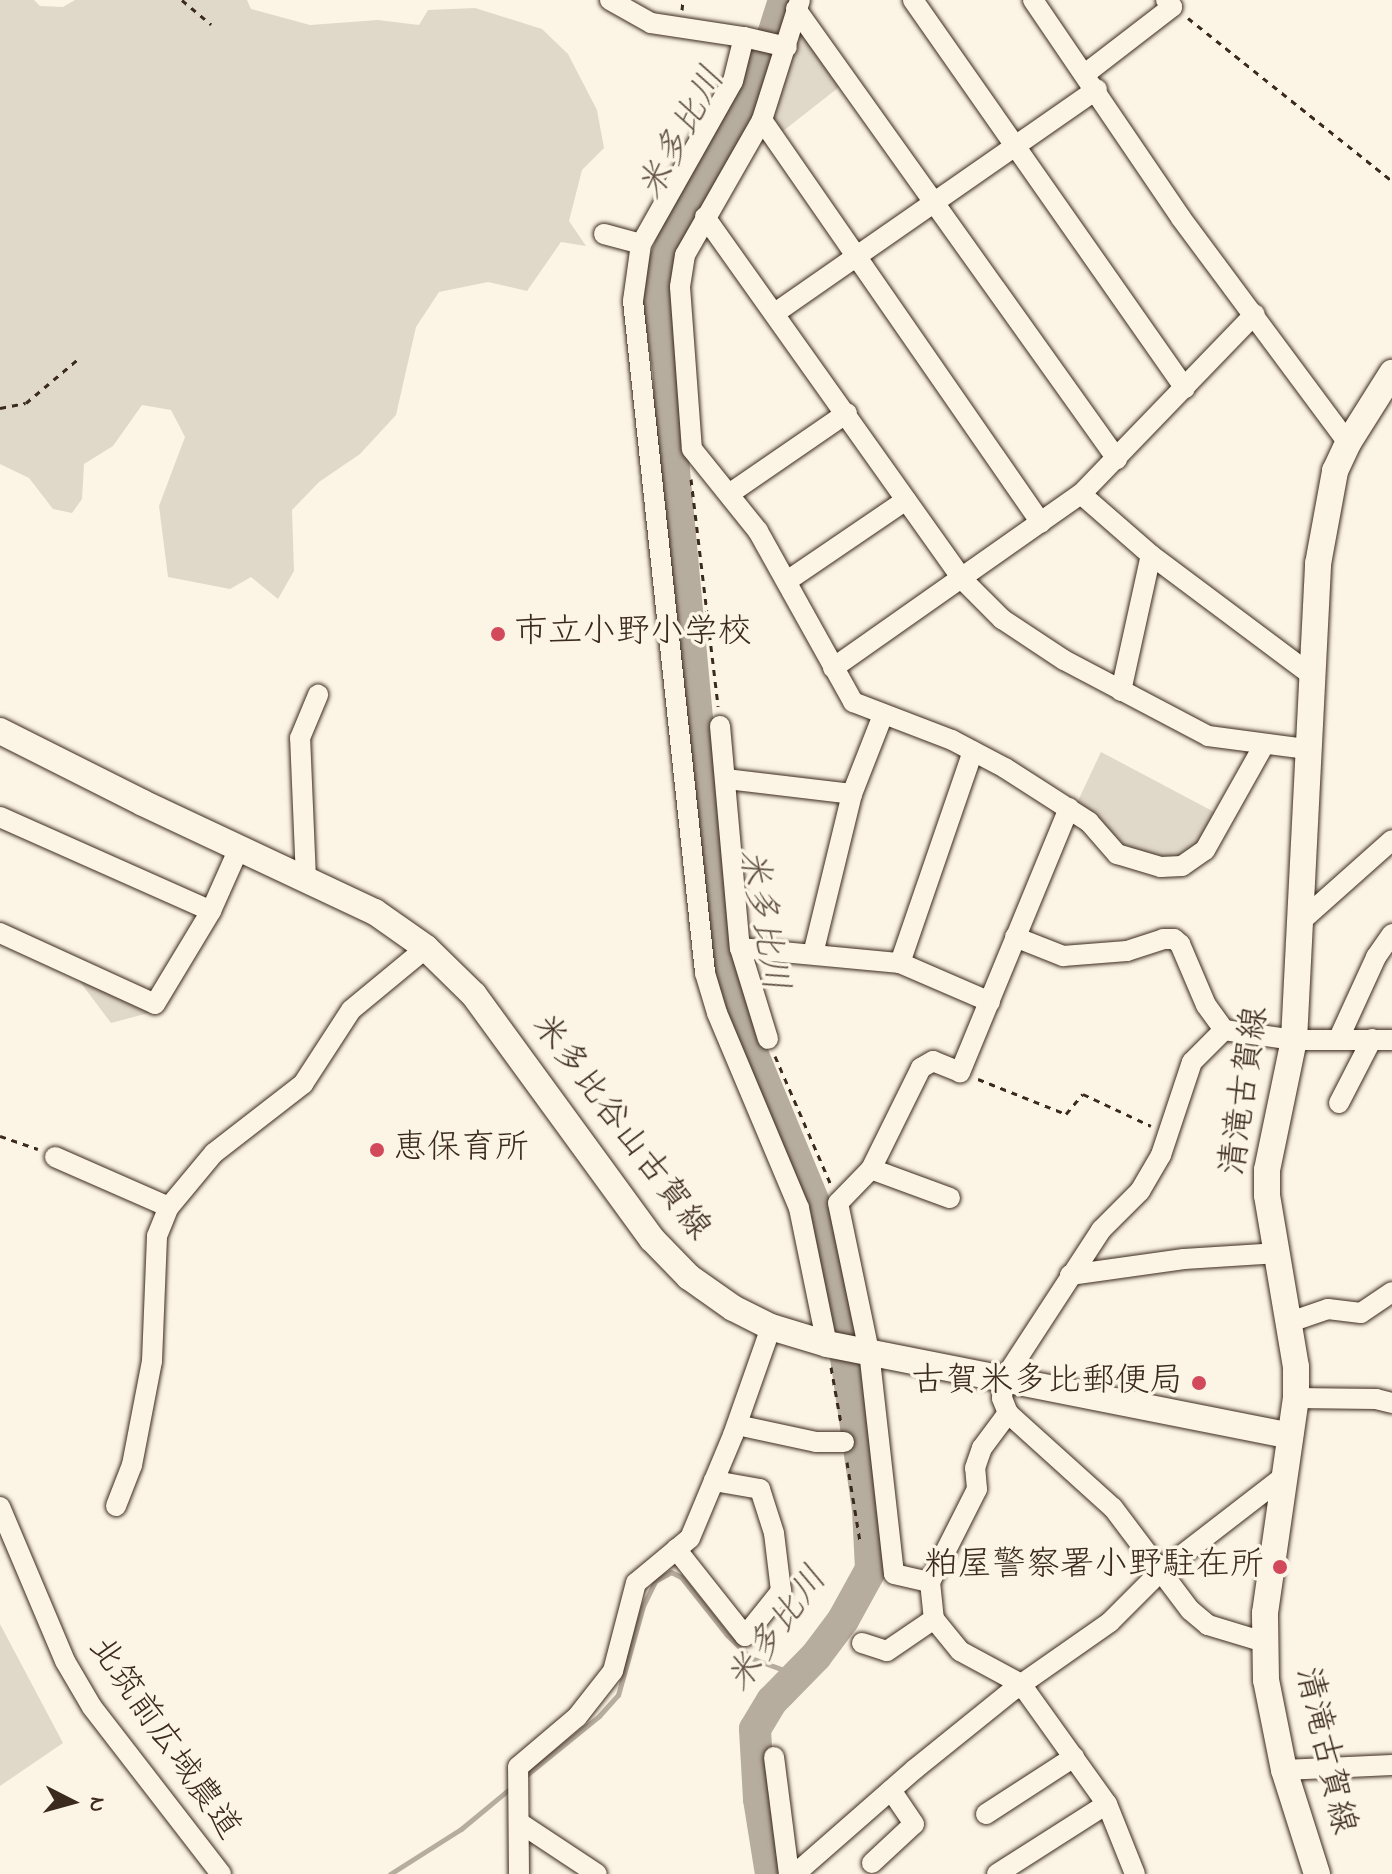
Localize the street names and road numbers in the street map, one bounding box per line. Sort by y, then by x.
street label: 清滝古賀線 [1214,1004,1278,1178]
street label: 米多比谷山古賀線 [522,1007,718,1249]
street label: 北筑前広域農道 [78,1630,248,1848]
street label: 清滝古賀線 [1285,1664,1363,1838]

